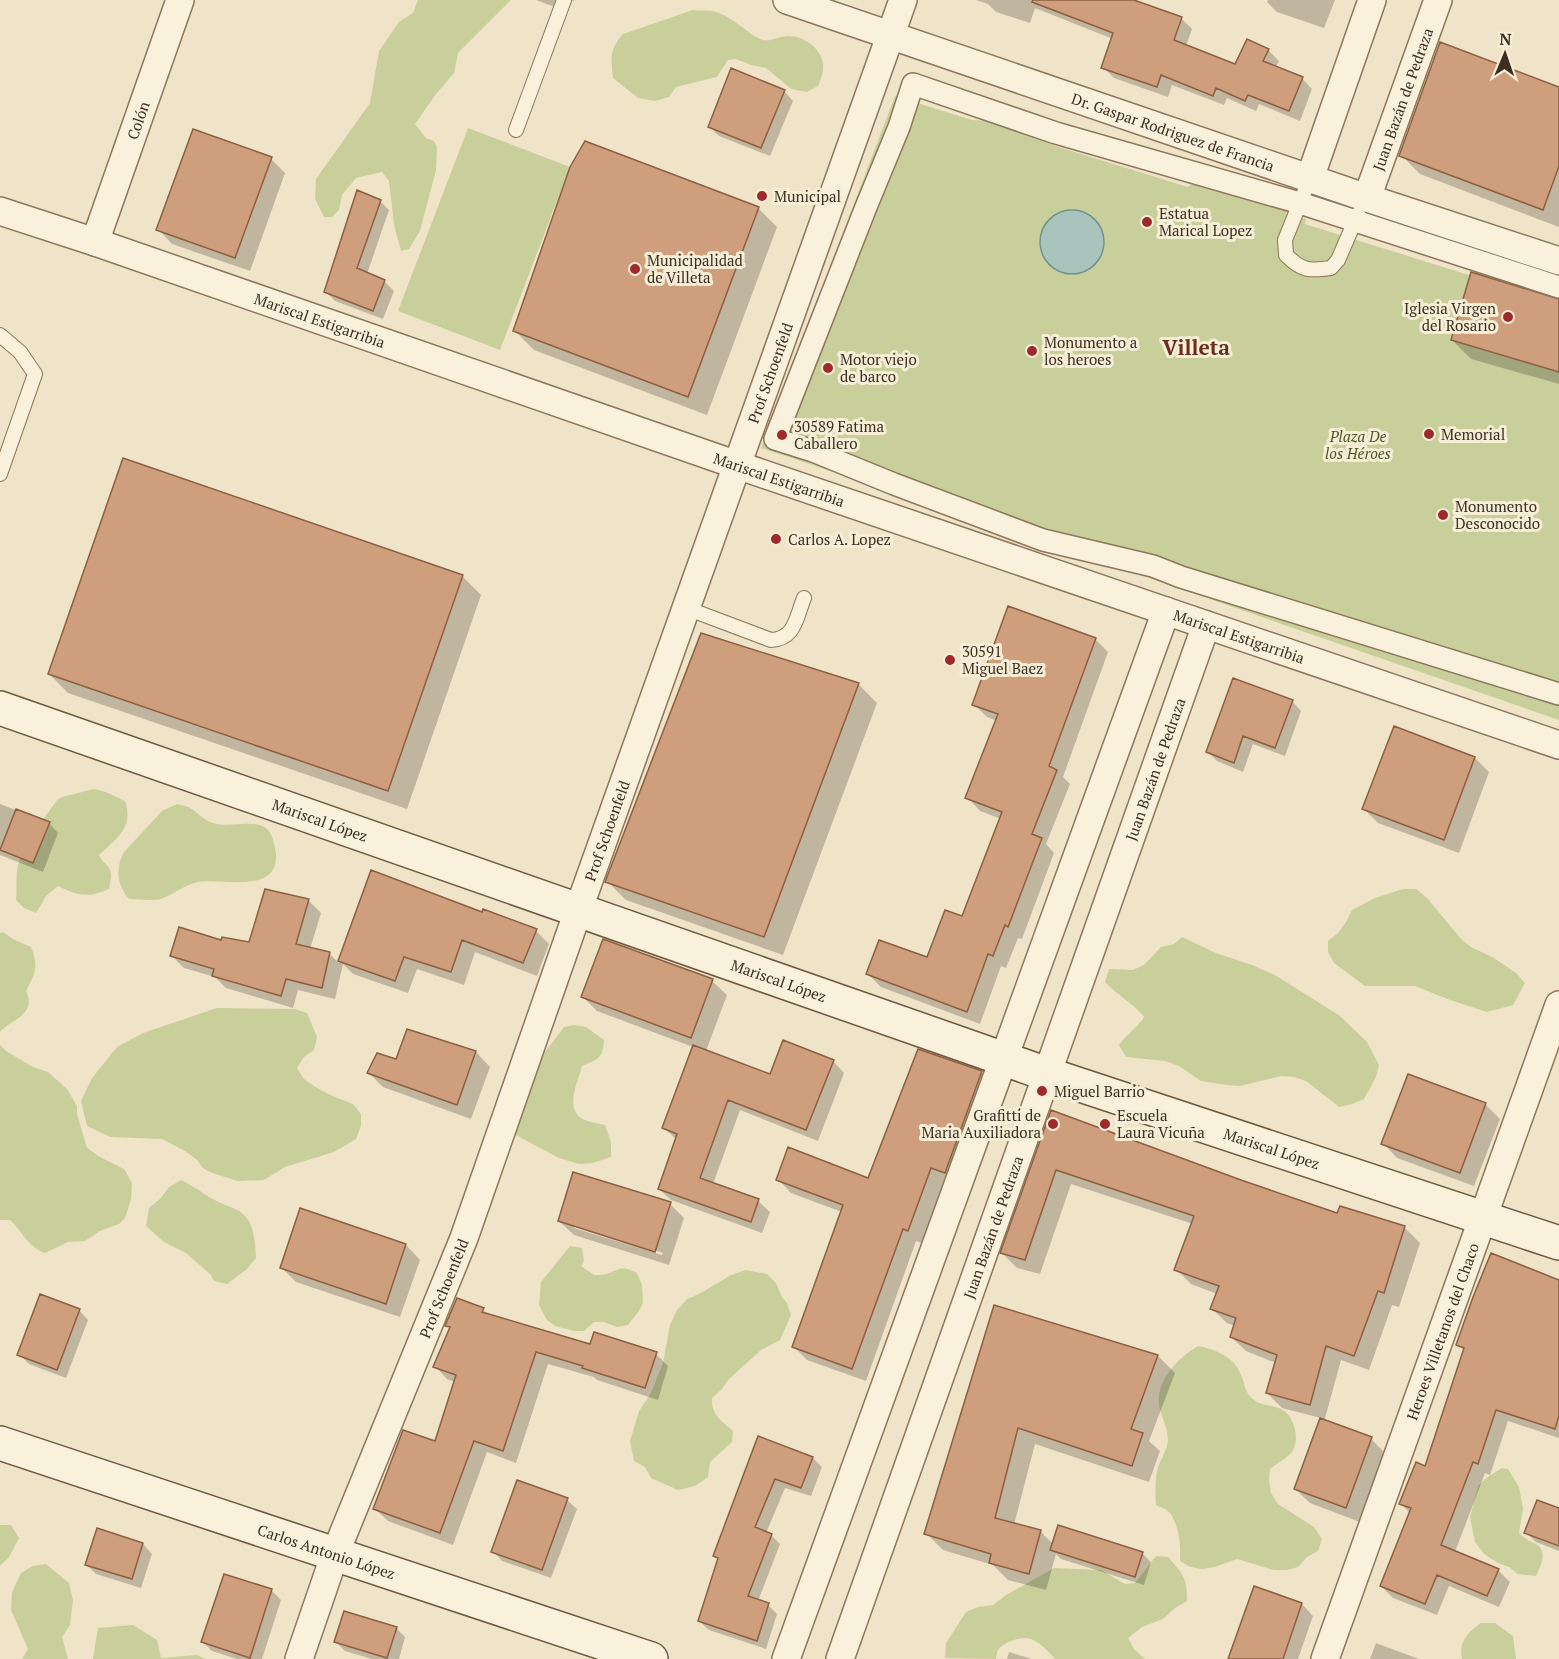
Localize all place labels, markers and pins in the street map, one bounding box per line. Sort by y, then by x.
place label: Municipal [774,186,841,206]
marker: Municipal [755,189,769,203]
place label: Estatua Marical Lopez [1159,203,1252,240]
marker: Estatua Marical Lopez [1140,215,1154,229]
place label: Municipalidad de Villeta [647,250,743,287]
marker: Municipalidad de Villeta [628,262,642,276]
place label: Iglesia Virgen del Rosario [1404,298,1496,335]
marker: Iglesia Virgen del Rosario [1501,310,1515,324]
place label: Monumento a los heroes [1044,332,1138,369]
marker: Monumento a los heroes [1025,344,1039,358]
place label: Motor viejo de barco [840,349,917,386]
marker: Motor viejo de barco [821,361,835,375]
place label: 30589 Fatima Caballero [794,416,884,453]
place label: Memorial [1441,424,1505,444]
marker: Memorial [1422,427,1436,441]
marker: 30589 Fatima Caballero [775,428,789,442]
place label: Monumento Desconocido [1455,496,1540,533]
marker: Monumento Desconocido [1436,508,1450,522]
place label: Carlos A. Lopez [788,529,891,549]
marker: Carlos A. Lopez [769,532,783,546]
place label: 30591 Miguel Baez [962,641,1043,678]
marker: 30591 Miguel Baez [943,653,957,667]
place label: Miguel Barrio [1054,1081,1145,1101]
marker: Miguel Barrio [1035,1084,1049,1098]
place label: Grafitti de Maria Auxiliadora [921,1105,1041,1142]
place label: Escuela Laura Vicuña [1117,1105,1205,1142]
marker: Grafitti de Maria Auxiliadora [1046,1117,1060,1131]
marker: Escuela Laura Vicuña [1098,1117,1112,1131]

